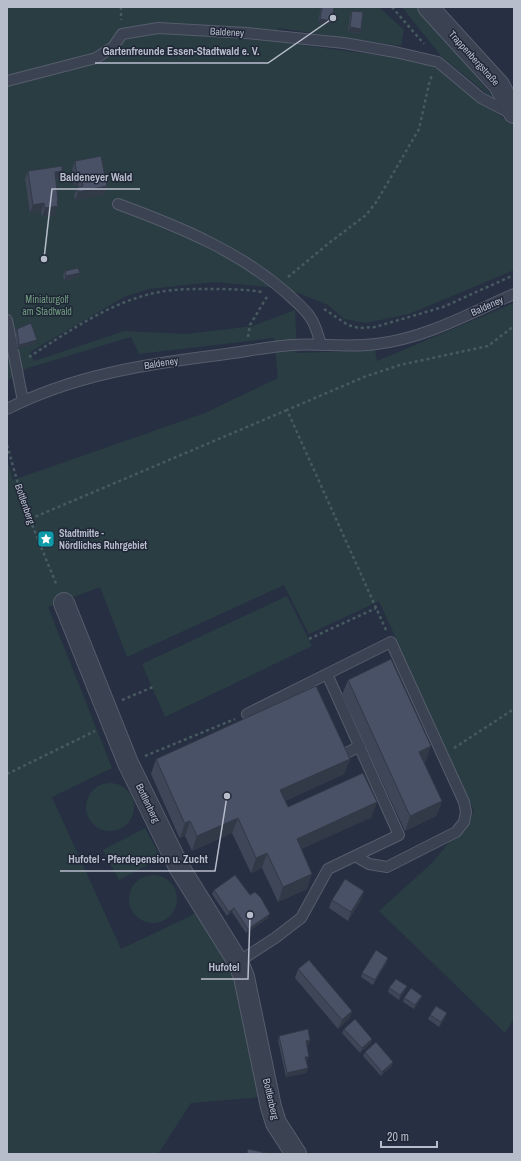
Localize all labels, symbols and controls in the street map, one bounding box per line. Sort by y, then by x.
street label: Baldeney [210,25,245,39]
street label: Trappenbergstraße [446,28,503,89]
callout: Gartenfreunde Essen-Stadtwald e. V. [95,40,268,63]
text: Gartenfreunde Essen-Stadtwald e. V. [102,44,260,58]
callout: Baldeneyer Wald [52,166,140,189]
text: Baldeneyer Wald [60,170,132,184]
park label: Miniaturgolf am Stadtwald [22,293,72,318]
street label: Baldeney [469,293,506,319]
street label: Baldeney [143,354,180,372]
street label: Bottlenberg [12,482,38,526]
place label: Stadtmitte - Nördliches Ruhrgebiet [59,527,147,552]
place icon: Stadtmitte - Nördliches Ruhrgebiet [36,529,56,549]
street label: Bottlenberg [133,781,163,825]
callout: Hufotel - Pferdepension u. Zucht [60,848,215,871]
text: Hufotel - Pferdepension u. Zucht [68,852,208,866]
callout: Hufotel [201,956,248,979]
text: Hufotel [208,960,240,974]
street label: Bottlenberg [260,1077,282,1121]
scale bar [381,1123,437,1149]
text: 20 m [387,1129,409,1145]

